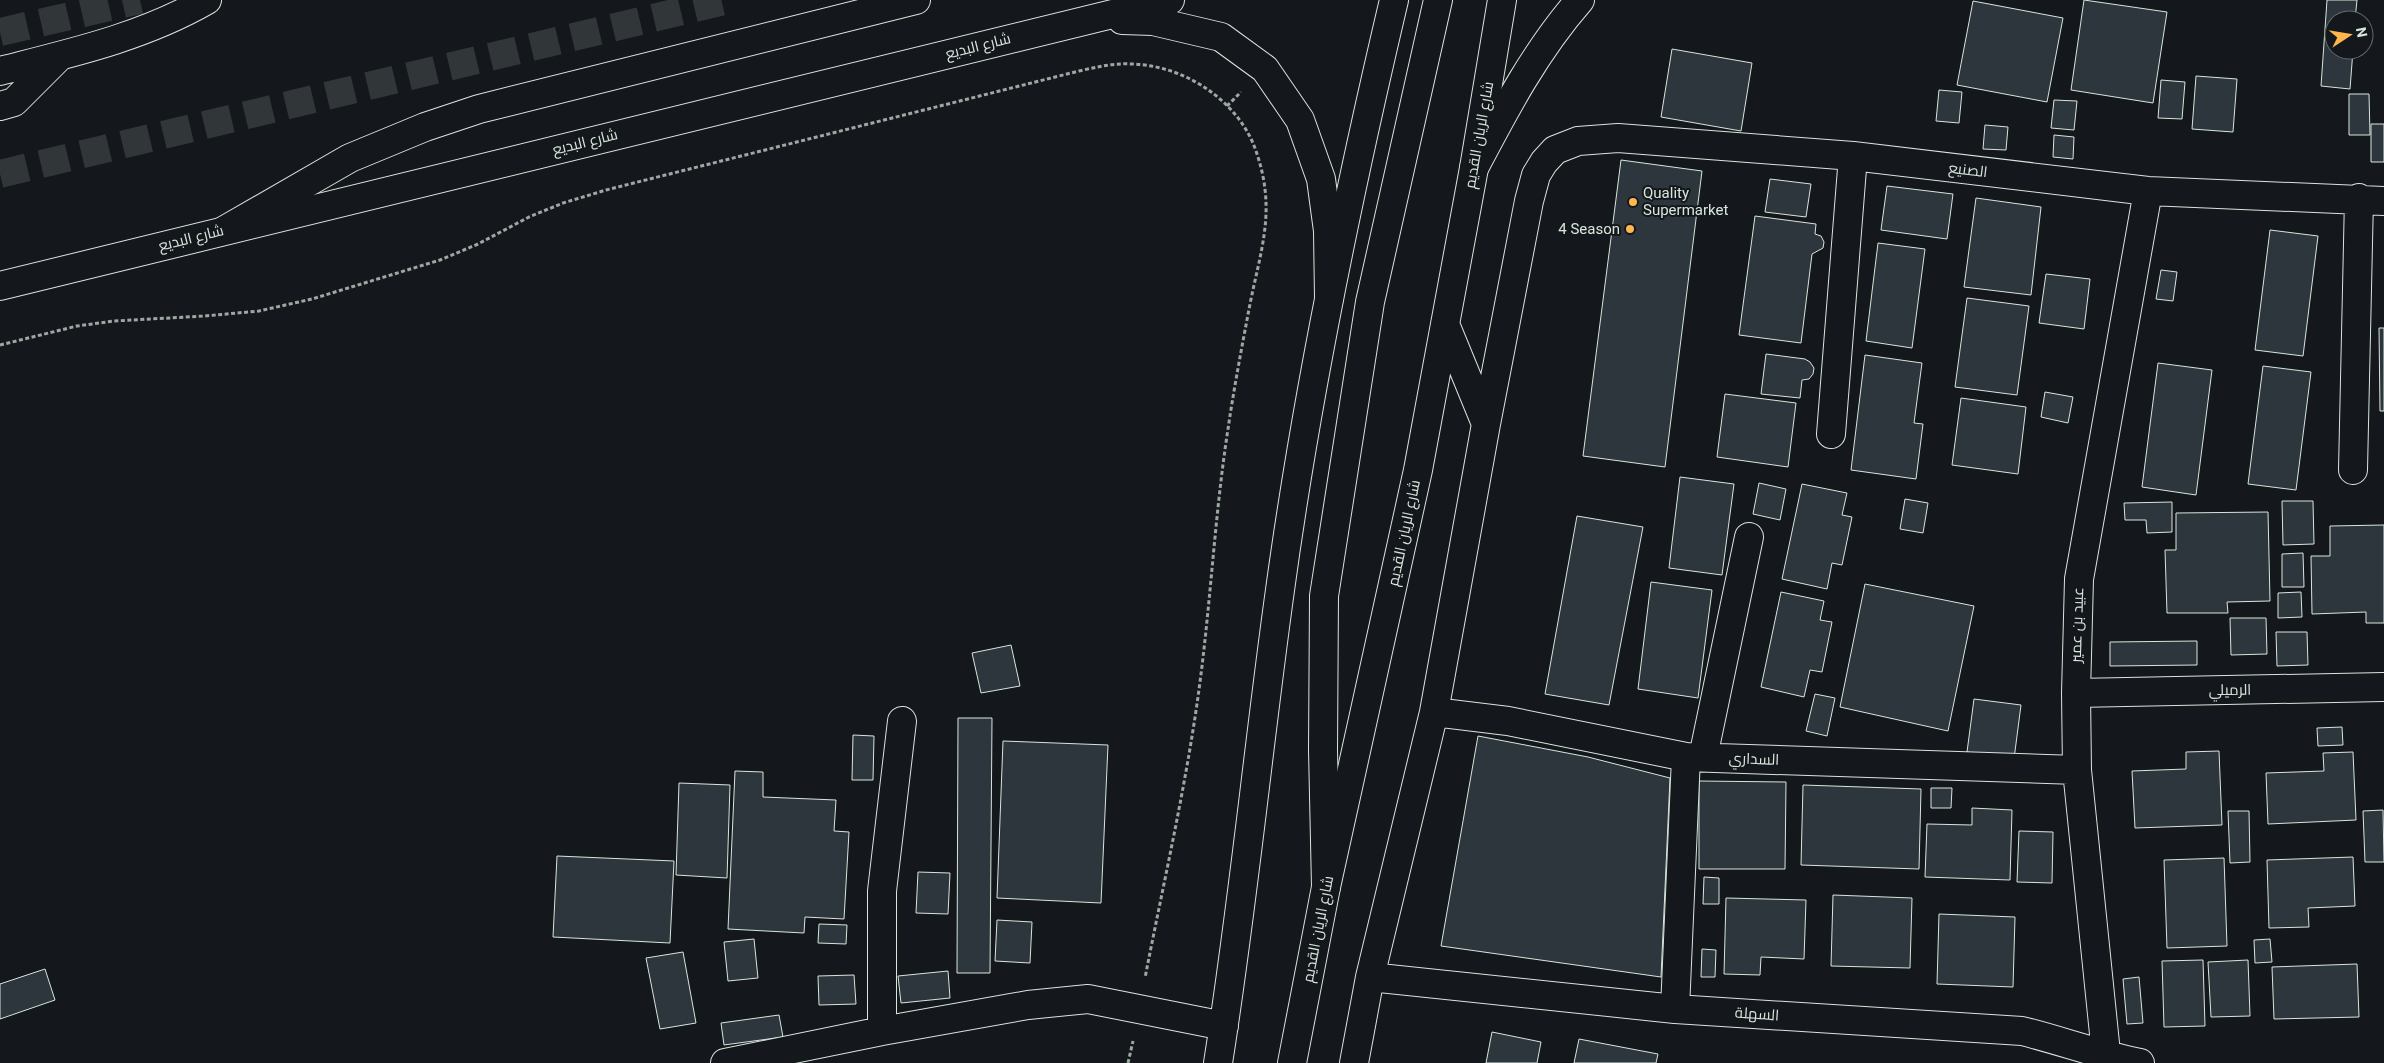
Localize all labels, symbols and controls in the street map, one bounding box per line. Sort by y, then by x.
north arrow [2324,10,2374,60]
text: N [2353,26,2371,39]
street label: شارع البديع [943,29,1013,65]
street label: شارع الريان القديم [1461,80,1499,190]
street label: شارع البديع [550,125,620,161]
street label: الصنيع [1947,159,1989,183]
place label: Quality Supermarket [1643,184,1728,219]
marker: Quality Supermarket [1627,196,1639,208]
place label: 4 Season [1558,220,1620,238]
street label: شارع البديع [156,221,226,257]
marker: 4 Season [1624,223,1636,235]
street label: شارع الريان القديم [1384,478,1426,588]
street label: عبيد بن عمير [2067,587,2088,664]
street label: الرميلي [2209,681,2251,702]
street label: السداري [1728,749,1780,772]
street label: شارع الريان القديم [1299,874,1339,984]
street label: السهلة [1734,1003,1780,1026]

